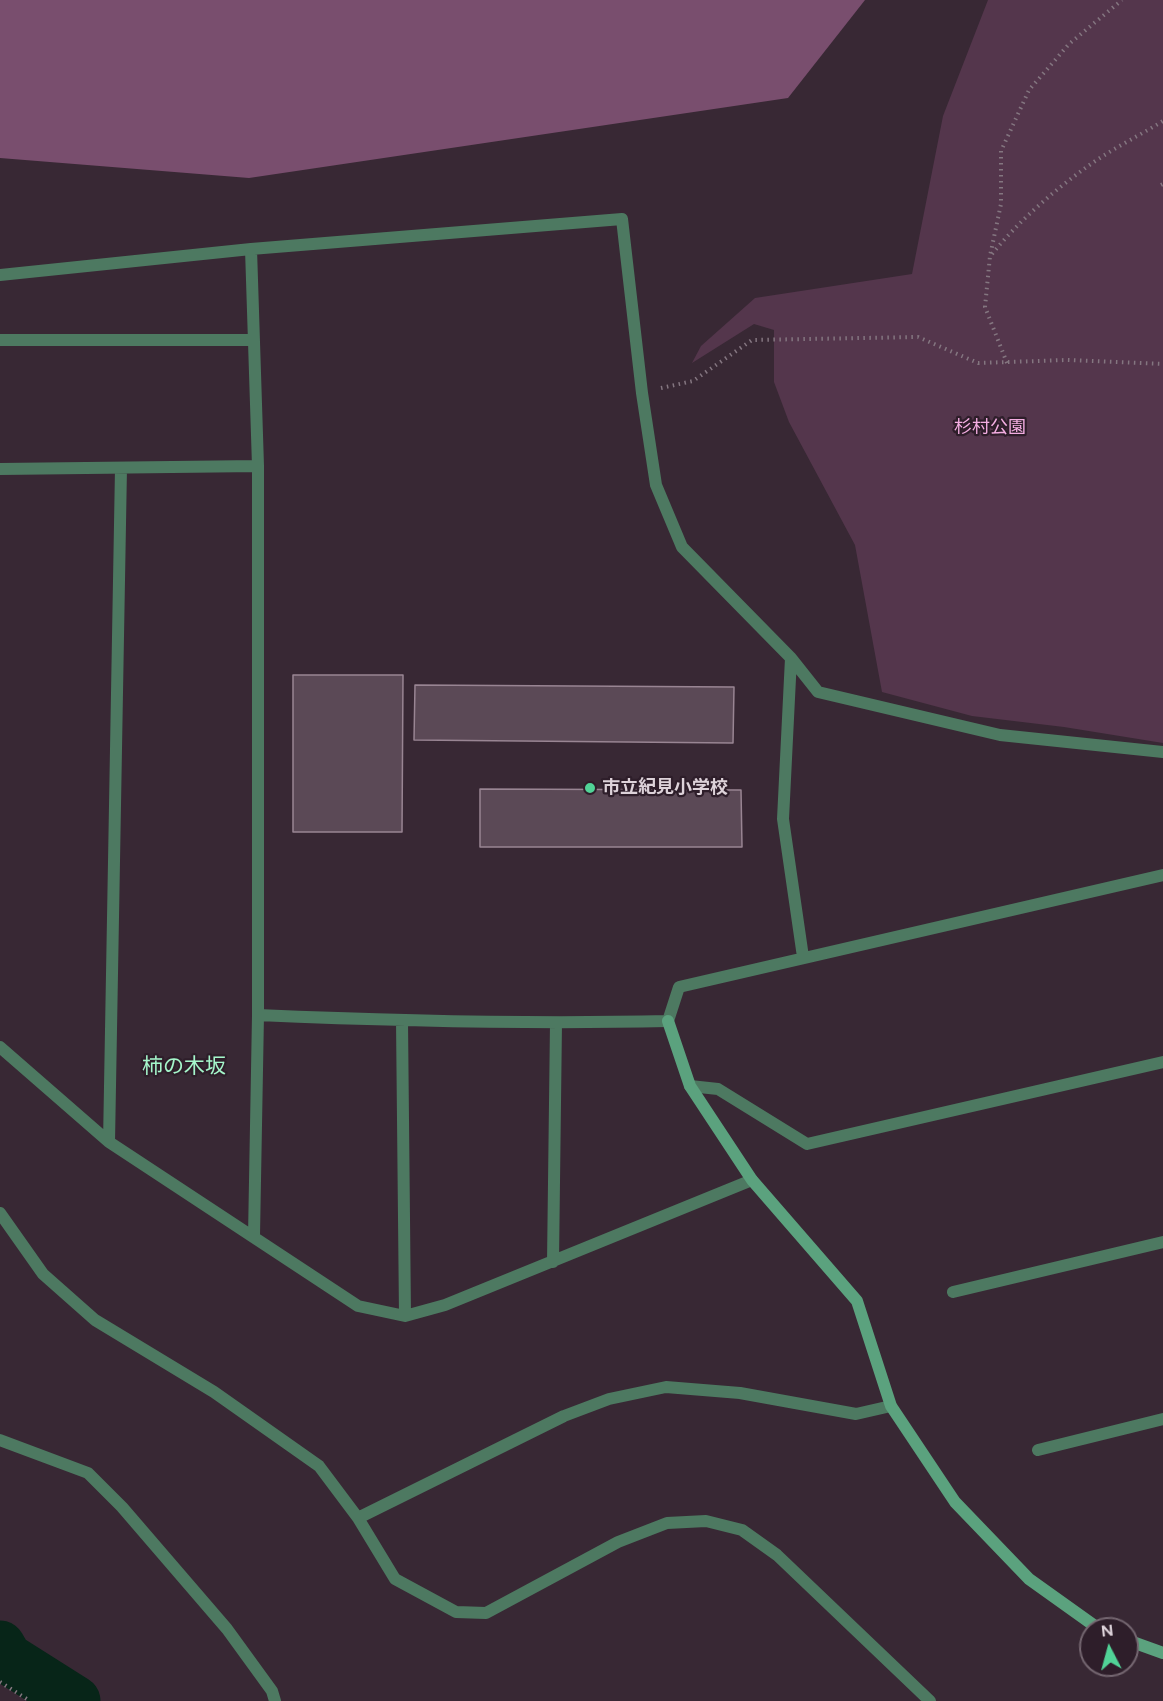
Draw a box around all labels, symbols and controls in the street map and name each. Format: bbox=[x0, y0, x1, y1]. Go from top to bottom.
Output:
park label: 杉村公園 bbox=[954, 417, 1026, 439]
place label: 市立紀見小学校 bbox=[602, 777, 728, 799]
marker: 市立紀見小学校 bbox=[583, 781, 597, 795]
district label: 柿の木坂 bbox=[142, 1054, 226, 1080]
north arrow bbox=[1079, 1617, 1139, 1677]
text: N bbox=[1100, 1620, 1114, 1641]

